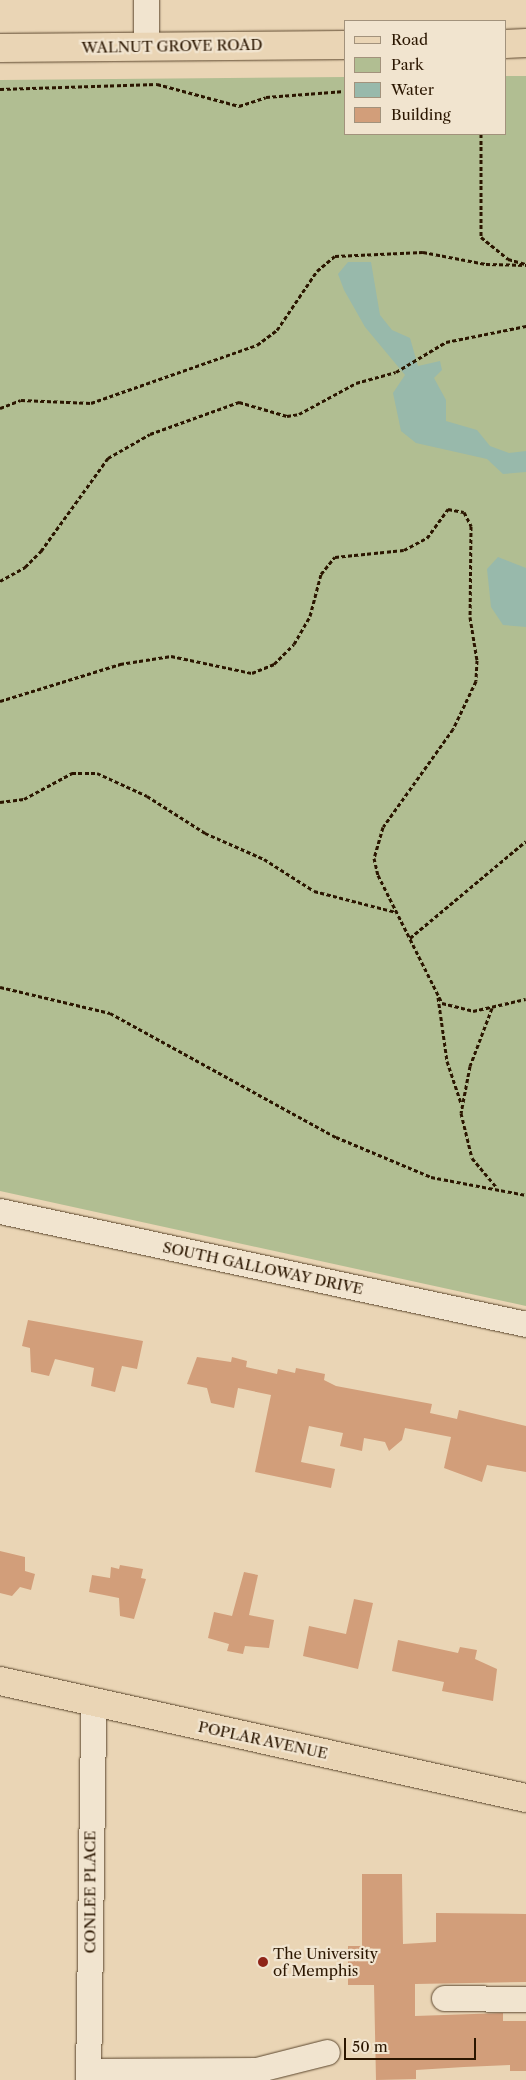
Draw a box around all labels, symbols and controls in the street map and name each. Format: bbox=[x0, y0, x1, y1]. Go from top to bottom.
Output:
legend bbox=[344, 20, 506, 135]
text: Road bbox=[391, 30, 428, 49]
street label: WALNUT GROVE ROAD bbox=[81, 35, 263, 57]
text: Park bbox=[391, 55, 424, 74]
text: Water bbox=[391, 80, 434, 99]
text: Building bbox=[391, 105, 451, 124]
street label: SOUTH GALLOWAY DRIVE bbox=[161, 1238, 365, 1298]
street label: POPLAR AVENUE bbox=[196, 1717, 330, 1763]
street label: CONLEE PLACE bbox=[81, 1831, 99, 1953]
place label: The University of Memphis bbox=[273, 1944, 378, 1979]
marker: The University of Memphis bbox=[257, 1956, 269, 1968]
scale bar bbox=[346, 2028, 478, 2060]
text: 50 m bbox=[352, 2037, 388, 2056]

